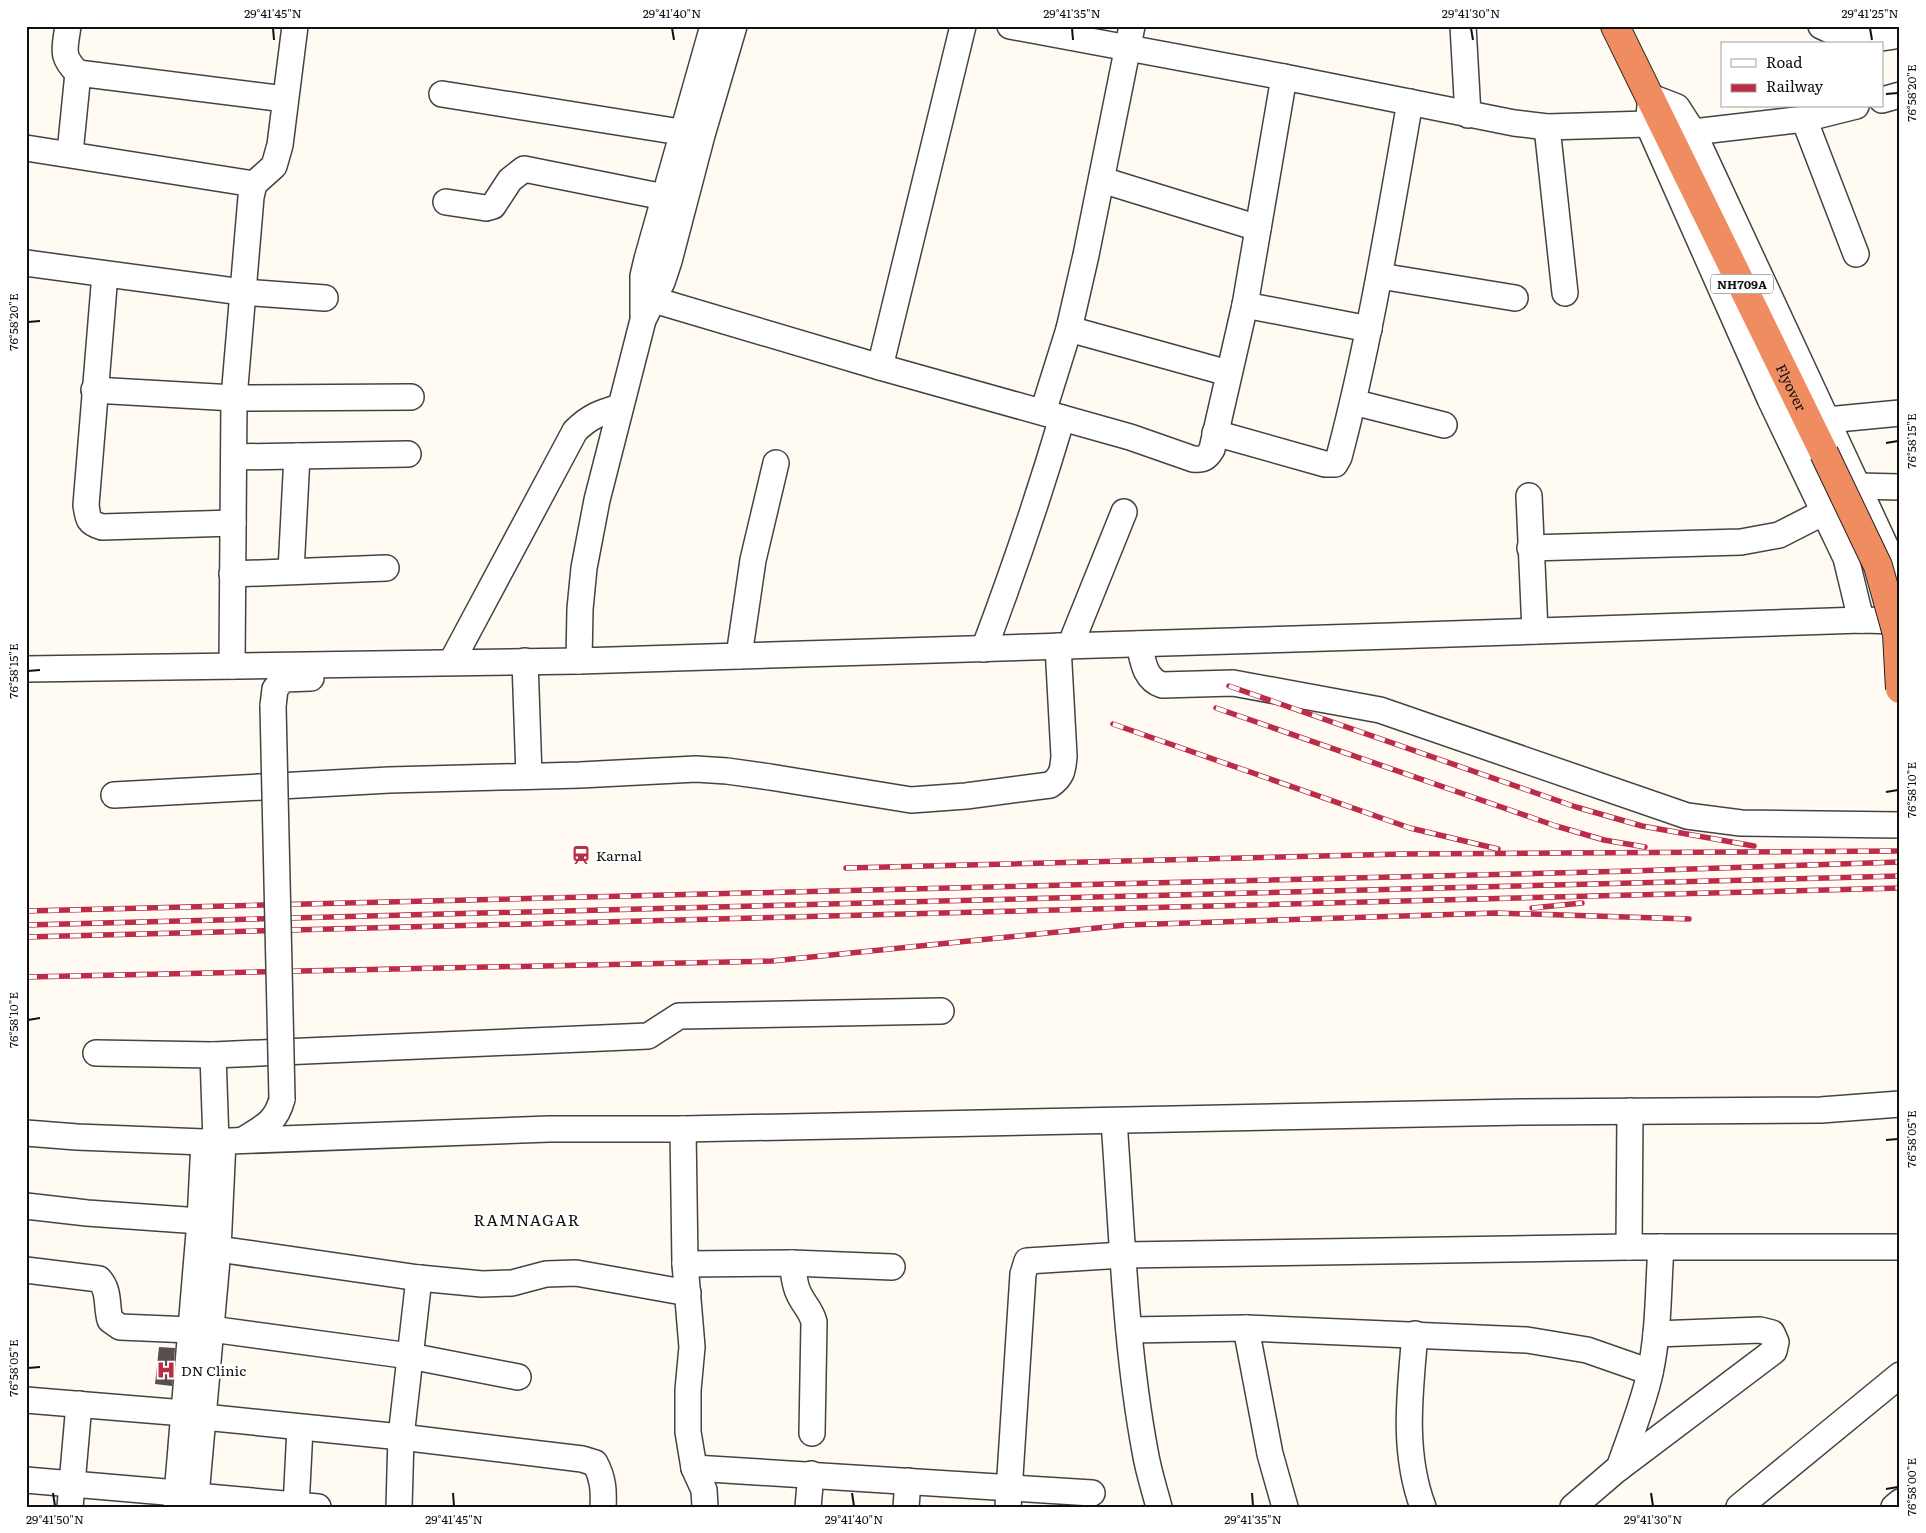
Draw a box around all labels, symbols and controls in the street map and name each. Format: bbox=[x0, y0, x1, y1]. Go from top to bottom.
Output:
text: 29°41'45"N bbox=[244, 4, 302, 22]
text: 29°41'40"N bbox=[643, 4, 701, 22]
text: 29°41'35"N bbox=[1043, 4, 1101, 22]
text: 29°41'30"N bbox=[1442, 4, 1500, 22]
text: 29°41'25"N bbox=[1841, 4, 1899, 22]
legend bbox=[1721, 42, 1884, 108]
text: Road bbox=[1766, 50, 1802, 73]
text: 76°58'20"E bbox=[1902, 64, 1920, 122]
text: Railway bbox=[1766, 74, 1824, 97]
road number: NH709A bbox=[1711, 274, 1773, 294]
text: 76°58'20"E bbox=[4, 293, 22, 351]
street label: Flyover bbox=[1772, 360, 1812, 414]
text: 76°58'15"E bbox=[1902, 413, 1920, 469]
text: 76°58'15"E bbox=[4, 643, 22, 699]
text: 76°58'10"E bbox=[1902, 762, 1920, 818]
station icon: Karnal bbox=[570, 844, 592, 866]
place label: Karnal bbox=[596, 845, 642, 865]
text: 76°58'10"E bbox=[4, 992, 22, 1048]
text: 76°58'05"E bbox=[1902, 1110, 1920, 1168]
district label: RAMNAGAR bbox=[474, 1207, 580, 1231]
text: 76°58'05"E bbox=[4, 1339, 22, 1397]
hospital icon: DN Clinic bbox=[155, 1359, 177, 1381]
place label: DN Clinic bbox=[181, 1360, 246, 1380]
text: 76°58'00"E bbox=[1902, 1458, 1920, 1516]
text: 29°41'50"N bbox=[26, 1510, 84, 1528]
text: 29°41'45"N bbox=[425, 1510, 483, 1528]
text: 29°41'40"N bbox=[825, 1510, 883, 1528]
text: 29°41'35"N bbox=[1224, 1510, 1282, 1528]
text: 29°41'30"N bbox=[1624, 1510, 1682, 1528]

